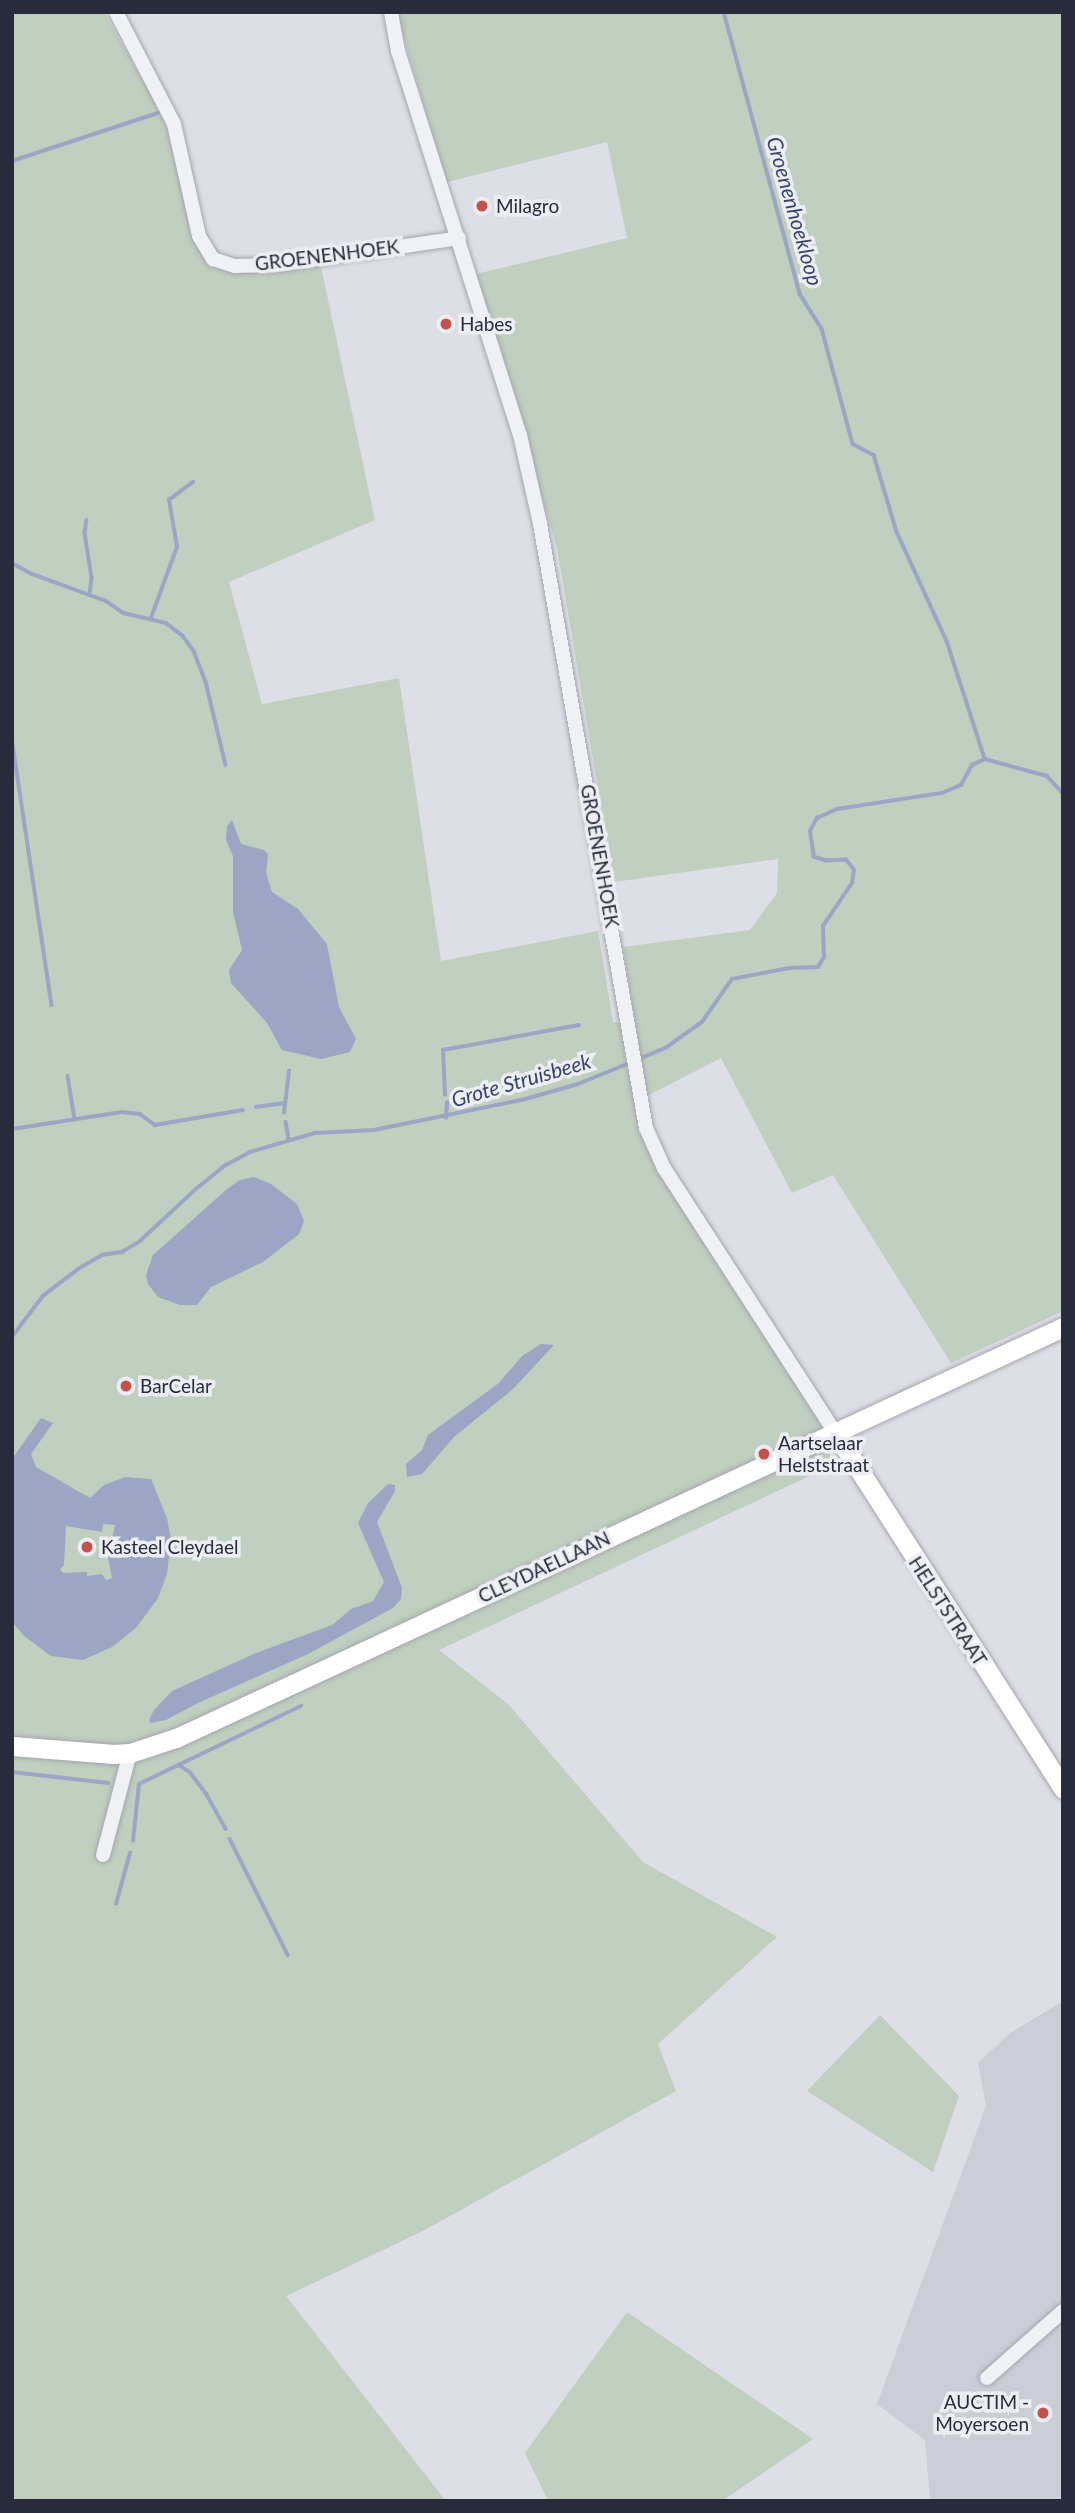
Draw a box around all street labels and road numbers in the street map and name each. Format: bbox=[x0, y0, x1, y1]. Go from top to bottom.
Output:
street label: GROENENHOEK bbox=[254, 235, 400, 275]
street label: GROENENHOEK bbox=[576, 783, 624, 929]
street label: CLEYDAELLAAN bbox=[474, 1526, 614, 1608]
street label: HELSTSTRAAT bbox=[904, 1552, 992, 1670]

